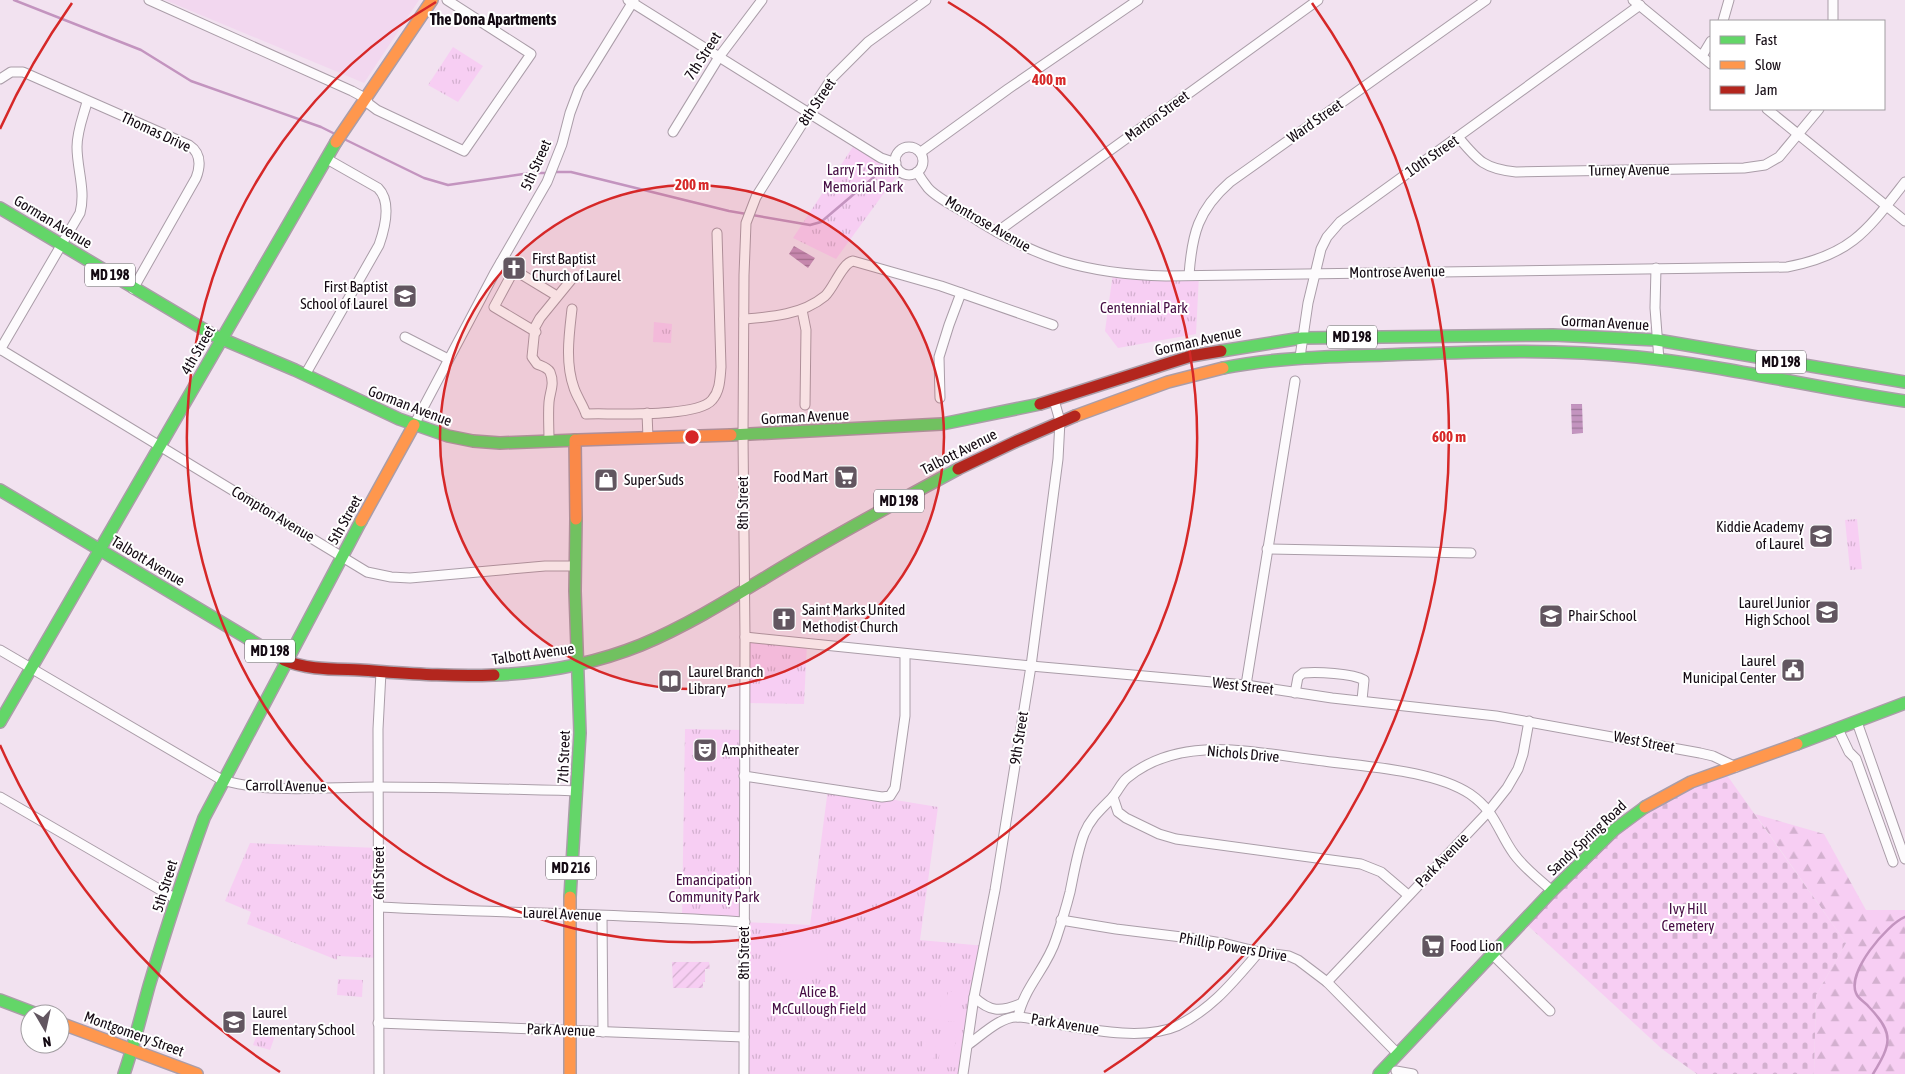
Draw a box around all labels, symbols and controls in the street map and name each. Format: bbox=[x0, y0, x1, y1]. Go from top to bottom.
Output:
district label: The Dona Apartments bbox=[430, 10, 557, 28]
legend bbox=[1710, 20, 1885, 110]
street label: 7th Street bbox=[681, 29, 724, 83]
text: Fast bbox=[1755, 31, 1777, 48]
text: Slow bbox=[1755, 56, 1781, 73]
text: 400 m bbox=[1031, 71, 1066, 88]
street label: 8th Street bbox=[795, 75, 839, 129]
text: Jam bbox=[1755, 81, 1778, 98]
street label: Marton Street bbox=[1121, 87, 1192, 144]
street label: Ward Street bbox=[1284, 95, 1346, 146]
street label: Thomas Drive bbox=[119, 108, 194, 155]
street label: 10th Street bbox=[1402, 131, 1461, 180]
street label: 5th Street bbox=[517, 137, 554, 193]
street label: Turney Avenue bbox=[1588, 160, 1670, 179]
park label: Larry T. Smith Memorial Park bbox=[823, 161, 904, 195]
text: 200 m bbox=[675, 176, 709, 193]
street label: Gorman Avenue bbox=[11, 192, 96, 252]
street label: Montrose Avenue bbox=[942, 192, 1034, 255]
place label: First Baptist Church of Laurel bbox=[532, 250, 621, 284]
church icon: First Baptist Church of Laurel bbox=[501, 255, 527, 281]
street label: Montrose Avenue bbox=[1349, 262, 1445, 281]
road number: MD 198 bbox=[85, 264, 135, 286]
place label: First Baptist School of Laurel bbox=[300, 278, 388, 312]
school or university icon: First Baptist School of Laurel bbox=[392, 283, 418, 309]
park label: Centennial Park bbox=[1100, 299, 1188, 316]
street label: Gorman Avenue bbox=[1561, 312, 1650, 333]
street label: 4th Street bbox=[177, 322, 218, 377]
street label: Gorman Avenue bbox=[1153, 322, 1243, 359]
road number: MD 198 bbox=[1327, 326, 1377, 348]
road number: MD 198 bbox=[1756, 351, 1806, 374]
street label: Gorman Avenue bbox=[366, 382, 454, 429]
street label: Gorman Avenue bbox=[761, 406, 850, 427]
street label: Talbott Avenue bbox=[918, 425, 1000, 478]
centre of rings bbox=[683, 428, 701, 446]
text: 600 m bbox=[1432, 428, 1466, 445]
supermarket icon: Food Mart bbox=[833, 464, 859, 490]
shop icon: Super Suds bbox=[593, 467, 619, 493]
place label: Food Mart bbox=[773, 468, 828, 485]
place label: Super Suds bbox=[624, 471, 684, 488]
street label: 8th Street bbox=[734, 476, 751, 530]
street label: Compton Avenue bbox=[229, 482, 318, 545]
road number: MD 198 bbox=[874, 490, 924, 512]
street label: 5th Street bbox=[324, 492, 365, 547]
place label: Kiddie Academy of Laurel bbox=[1716, 518, 1804, 552]
school or university icon: Kiddie Academy of Laurel bbox=[1808, 523, 1834, 549]
street label: Talbott Avenue bbox=[108, 532, 188, 589]
place label: Laurel Junior High School bbox=[1738, 594, 1811, 628]
school or university icon: Laurel Junior High School bbox=[1814, 599, 1840, 625]
place label: Saint Marks United Methodist Church bbox=[802, 601, 905, 635]
school or university icon: Phair School bbox=[1538, 603, 1564, 629]
church icon: Saint Marks United Methodist Church bbox=[771, 606, 797, 632]
place label: Phair School bbox=[1568, 607, 1637, 624]
street label: Talbott Avenue bbox=[491, 639, 575, 668]
road number: MD 198 bbox=[245, 640, 295, 662]
place label: Laurel Municipal Center bbox=[1683, 652, 1777, 686]
public building icon: Laurel Municipal Center bbox=[1780, 657, 1806, 683]
place label: Laurel Branch Library bbox=[688, 663, 764, 697]
library icon: Laurel Branch Library bbox=[657, 668, 683, 694]
street label: West Street bbox=[1211, 673, 1275, 698]
street label: 9th Street bbox=[1006, 710, 1031, 766]
street label: West Street bbox=[1612, 727, 1676, 756]
street label: 7th Street bbox=[554, 730, 573, 784]
theatre icon: Amphitheater bbox=[692, 737, 718, 763]
place label: Amphitheater bbox=[722, 741, 799, 758]
street label: Nichols Drive bbox=[1206, 742, 1280, 765]
street label: Carroll Avenue bbox=[245, 776, 327, 795]
street label: Sandy Spring Road bbox=[1544, 797, 1630, 878]
street label: Park Avenue bbox=[1412, 829, 1472, 890]
street label: 6th Street bbox=[370, 846, 387, 900]
road number: MD 216 bbox=[546, 856, 596, 880]
street label: 5th Street bbox=[149, 858, 180, 914]
park label: Emancipation Community Park bbox=[669, 871, 760, 905]
park label: Ivy Hill Cemetery bbox=[1662, 900, 1714, 934]
street label: Laurel Avenue bbox=[522, 904, 602, 923]
street label: 8th Street bbox=[735, 926, 752, 980]
street label: Phillip Powers Drive bbox=[1178, 929, 1289, 964]
supermarket icon: Food Lion bbox=[1420, 933, 1446, 959]
place label: Food Lion bbox=[1450, 937, 1503, 954]
park label: Alice B. McCullough Field bbox=[772, 983, 866, 1017]
north arrow bbox=[20, 1004, 70, 1054]
place label: Laurel Elementary School bbox=[252, 1004, 355, 1038]
street label: Montgomery Street bbox=[82, 1008, 186, 1059]
school or university icon: Laurel Elementary School bbox=[221, 1009, 247, 1035]
street label: Park Avenue bbox=[1030, 1010, 1100, 1037]
street label: Park Avenue bbox=[526, 1020, 596, 1039]
text: N bbox=[42, 1033, 52, 1050]

